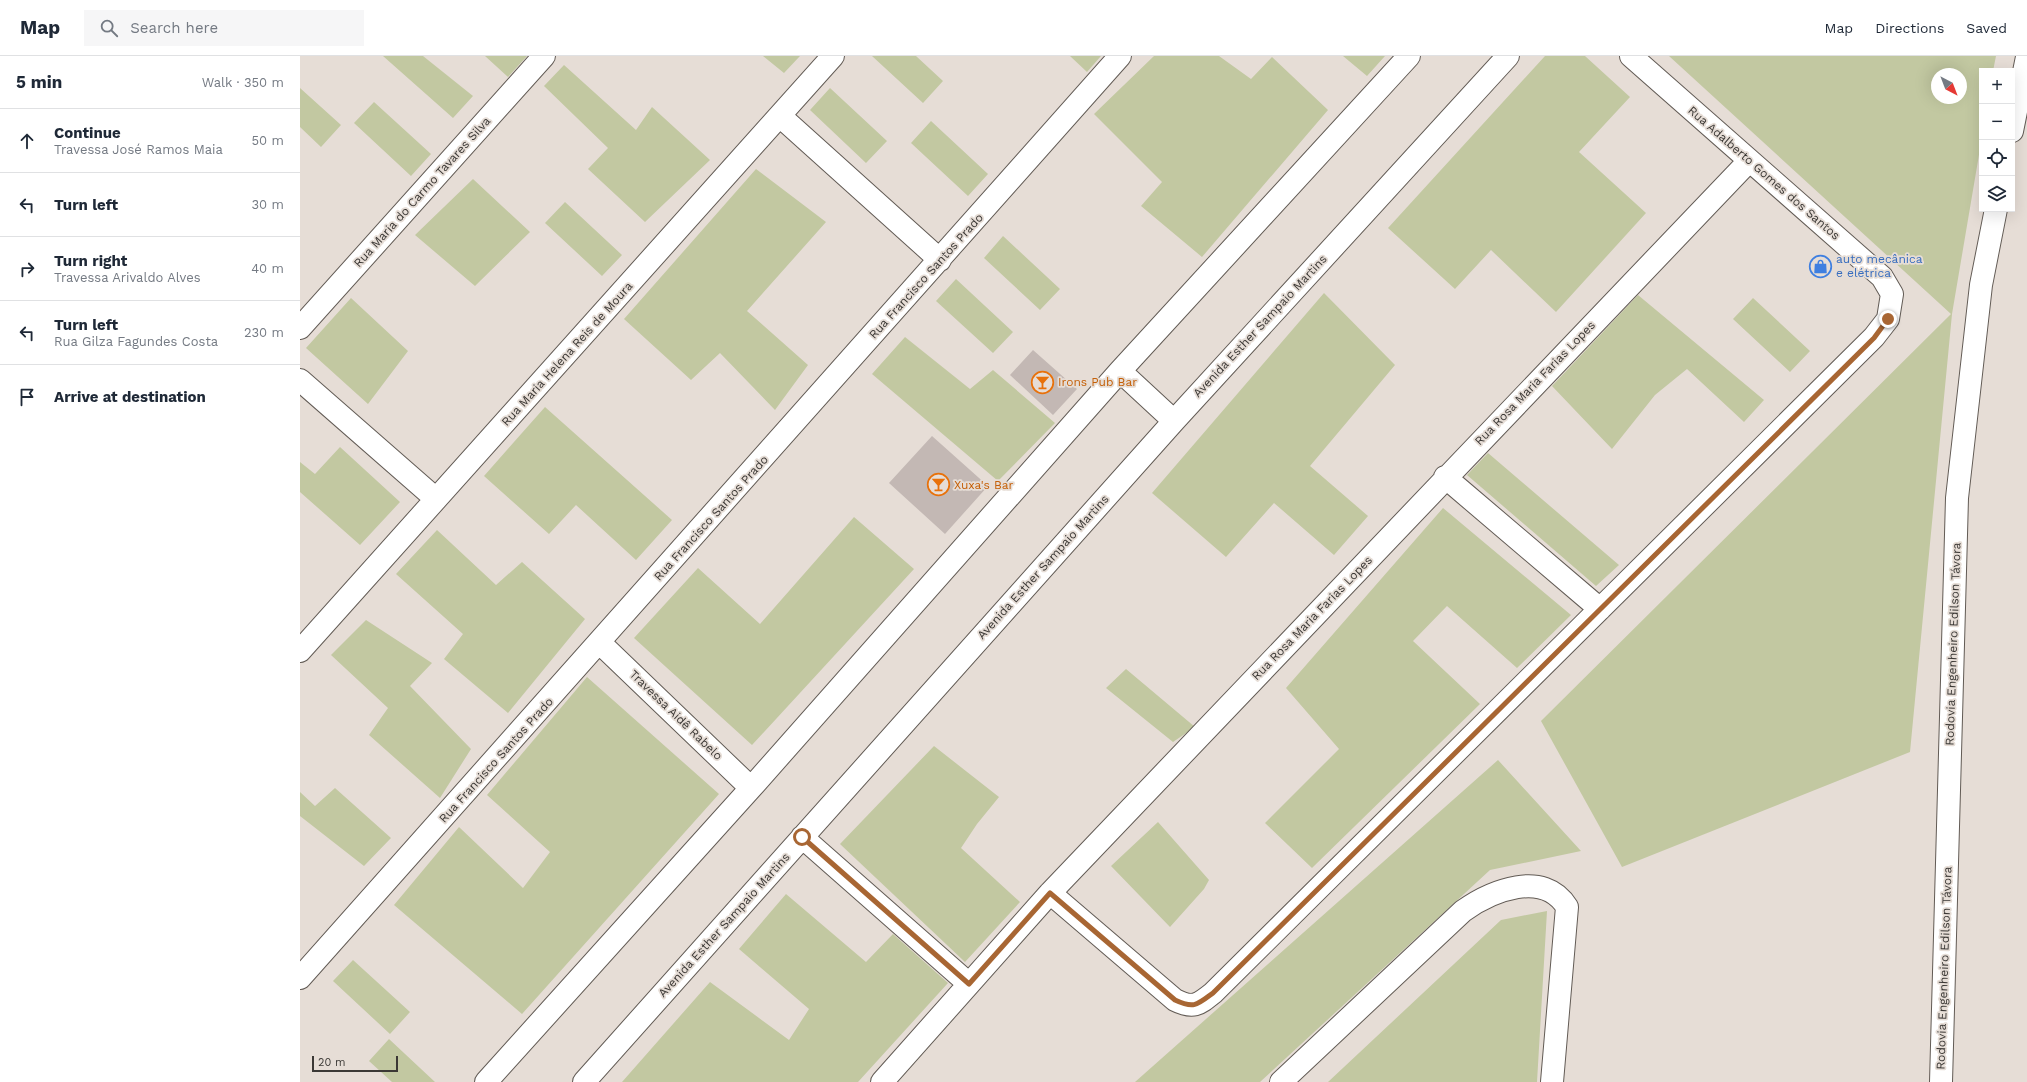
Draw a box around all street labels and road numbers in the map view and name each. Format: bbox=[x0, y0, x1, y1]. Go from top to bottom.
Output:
street label: Rua Adalberto Gomes dos Santos bbox=[1685, 103, 1843, 243]
street label: Rua Maria do Carmo Tavares Silva bbox=[351, 114, 493, 270]
street label: Rua Francisco Santos Prado bbox=[866, 210, 986, 342]
street label: Avenida Esther Sampaio Martins bbox=[1190, 252, 1330, 400]
street label: Rua Maria Helena Reis de Moura bbox=[499, 279, 636, 429]
street label: Rua Rosa Maria Farias Lopes bbox=[1472, 318, 1598, 448]
street label: Rua Francisco Santos Prado bbox=[651, 452, 771, 584]
street label: Avenida Esther Sampaio Martins bbox=[974, 492, 1112, 642]
street label: Rodovia Engenheiro Edilson Távora bbox=[1942, 542, 1964, 746]
street label: Rua Rosa Maria Farias Lopes bbox=[1249, 553, 1375, 683]
street label: Travessa Aidê Rabelo bbox=[627, 667, 725, 763]
street label: Rua Francisco Santos Prado bbox=[436, 694, 556, 826]
street label: Avenida Esther Sampaio Martins bbox=[655, 850, 793, 1000]
street label: Rodovia Engenheiro Edilson Távora bbox=[1933, 866, 1955, 1070]

